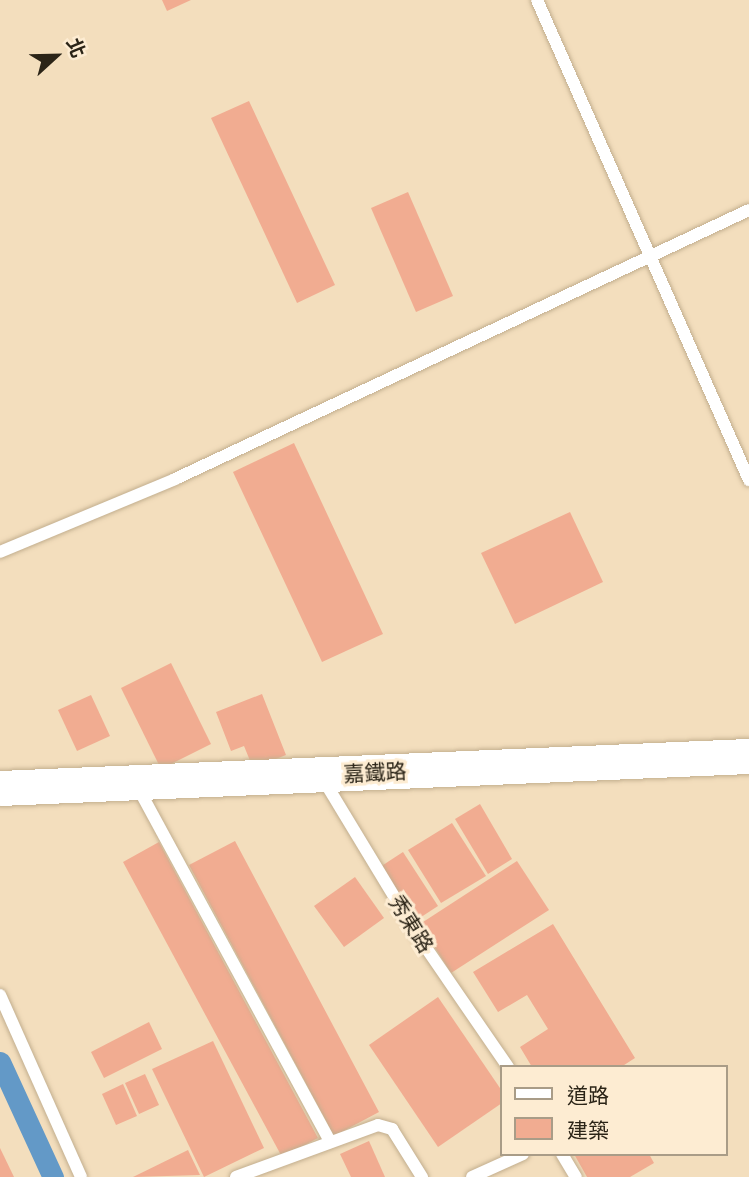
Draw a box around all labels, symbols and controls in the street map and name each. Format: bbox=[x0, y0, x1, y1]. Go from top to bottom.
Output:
north arrow bbox=[21, 21, 91, 91]
text: 北 bbox=[62, 35, 90, 61]
street label: 嘉鐵路 bbox=[343, 759, 407, 787]
street label: 秀東路 bbox=[384, 891, 438, 957]
legend bbox=[500, 1065, 728, 1156]
text: 道路 bbox=[567, 1083, 609, 1108]
text: 建築 bbox=[567, 1118, 609, 1143]

